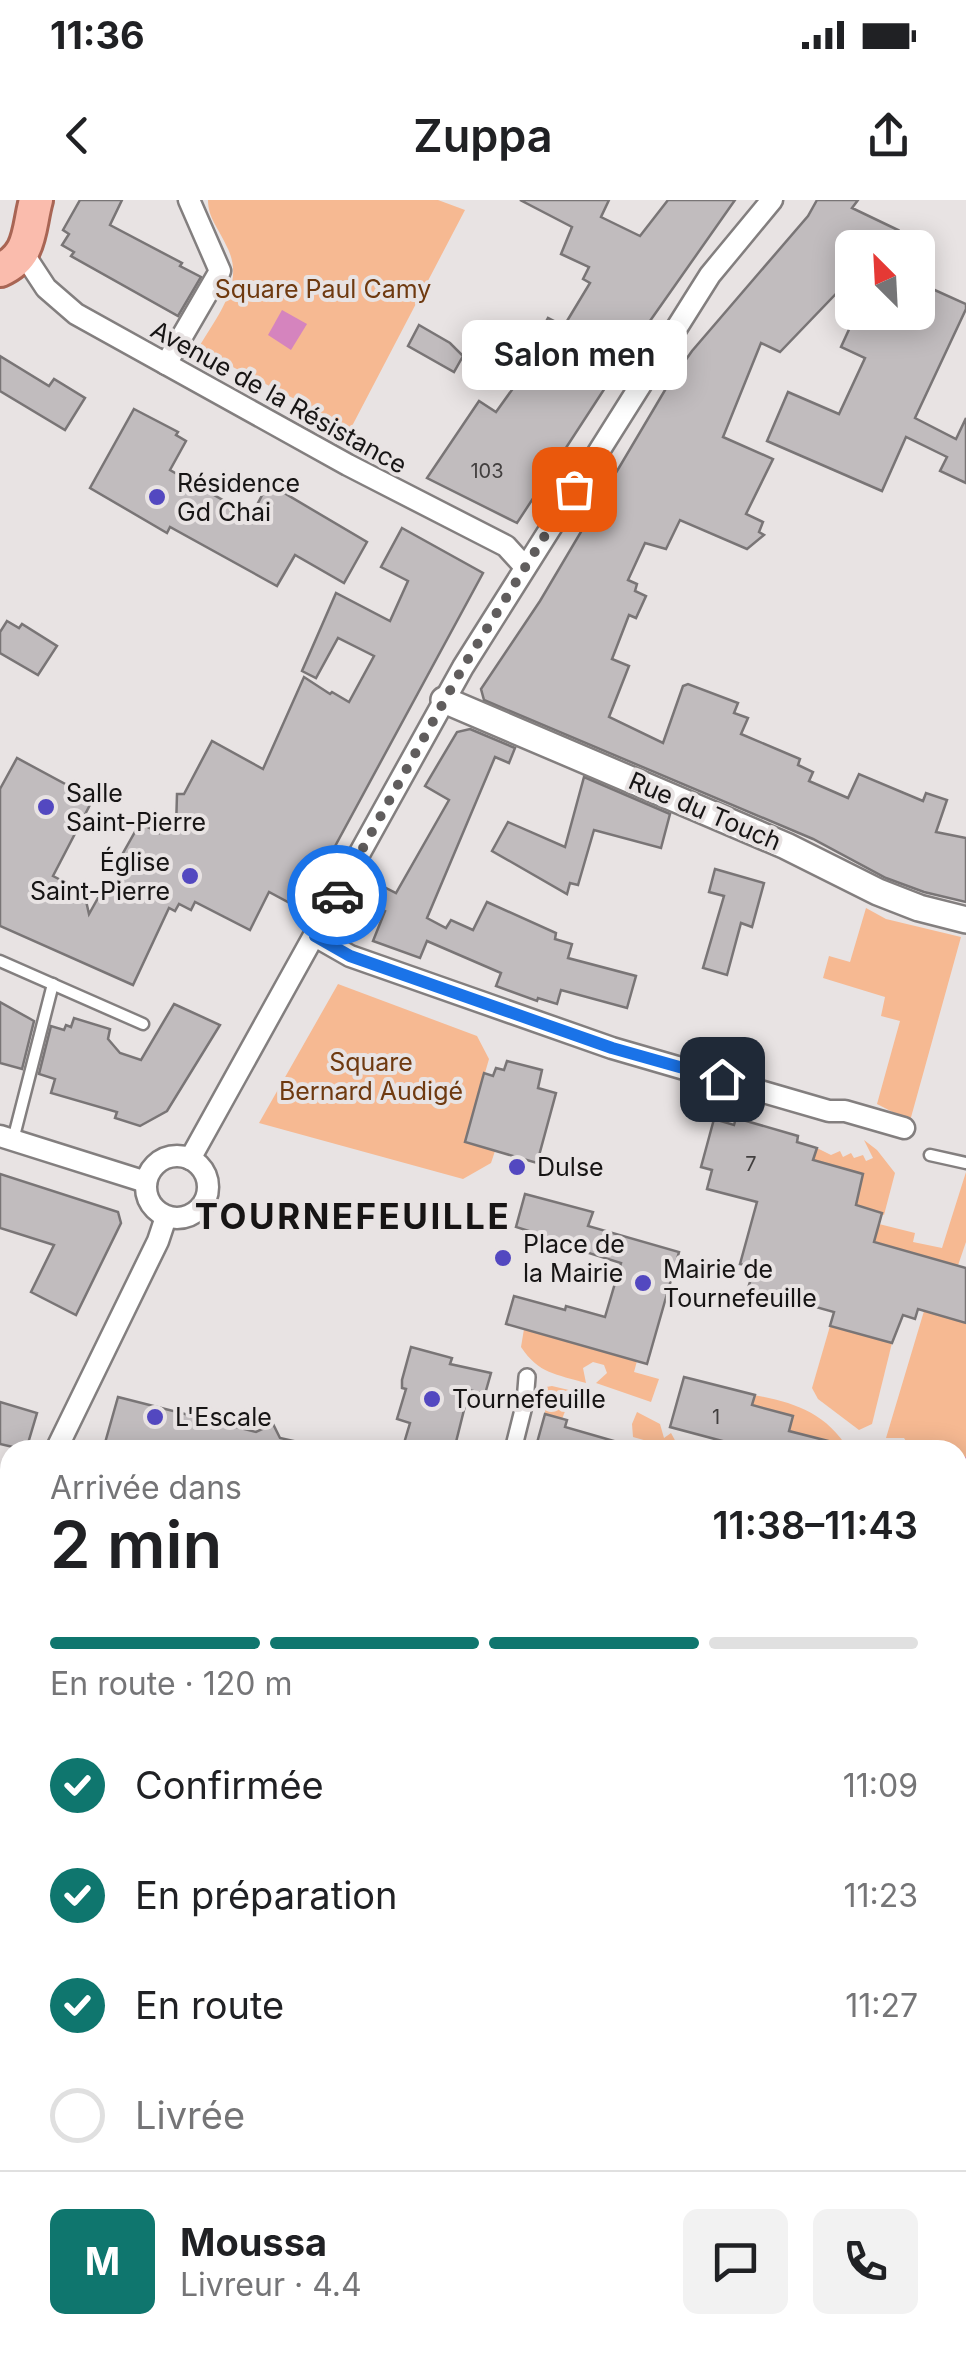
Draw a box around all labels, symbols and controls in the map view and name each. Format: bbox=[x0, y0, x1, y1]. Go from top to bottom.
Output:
text: 11:36 bbox=[50, 12, 145, 58]
icon: back bbox=[50, 108, 105, 163]
text: Zuppa bbox=[413, 108, 553, 163]
icon: share bbox=[861, 108, 916, 163]
north arrow bbox=[835, 230, 935, 330]
map controls bbox=[835, 230, 935, 330]
park label: Square Paul Camy bbox=[215, 274, 431, 304]
street label: Avenue de la Résistance bbox=[146, 314, 412, 480]
callout: Salon men bbox=[462, 319, 686, 389]
text: Salon men bbox=[494, 335, 656, 374]
pin bbox=[532, 447, 617, 532]
house number: 103 bbox=[470, 459, 504, 483]
icon: bag bbox=[547, 462, 602, 517]
place label: Résidence Gd Chai bbox=[177, 468, 300, 527]
marker: Résidence Gd Chai bbox=[146, 486, 168, 508]
street label: Rue du Touch bbox=[624, 765, 786, 857]
place label: Salle Saint-Pierre bbox=[66, 778, 206, 837]
marker: Salle Saint-Pierre bbox=[35, 796, 57, 818]
courier bbox=[287, 845, 387, 945]
place label: Église Saint-Pierre bbox=[30, 846, 170, 906]
marker: Église Saint-Pierre bbox=[179, 865, 201, 887]
icon: car bbox=[310, 868, 365, 923]
pin bbox=[680, 1037, 765, 1122]
park label: Square Bernard Audigé bbox=[279, 1047, 463, 1106]
icon: home bbox=[695, 1052, 750, 1107]
place label: Dulse bbox=[537, 1152, 604, 1182]
house number: 7 bbox=[745, 1152, 757, 1176]
marker: Dulse bbox=[506, 1156, 528, 1178]
district label: TOURNEFEUILLE bbox=[195, 1195, 511, 1237]
place label: Place de la Mairie bbox=[523, 1229, 625, 1288]
marker: Place de la Mairie bbox=[492, 1247, 514, 1269]
place label: Mairie de Tournefeuille bbox=[663, 1254, 817, 1313]
marker: Mairie de Tournefeuille bbox=[632, 1272, 654, 1294]
place label: Tournefeuille bbox=[452, 1384, 606, 1414]
marker: Tournefeuille bbox=[421, 1388, 443, 1410]
place label: L'Escale bbox=[175, 1402, 272, 1432]
house number: 1 bbox=[712, 1405, 720, 1429]
marker: L'Escale bbox=[144, 1406, 166, 1428]
text: Arrivée dans bbox=[50, 1468, 242, 1507]
text: 11:38–11:43 bbox=[713, 1502, 918, 1548]
text: 2 min bbox=[50, 1505, 222, 1584]
text: En route · 120 m bbox=[50, 1664, 293, 1703]
icon: check bbox=[50, 1758, 105, 1813]
text: Confirmée bbox=[135, 1762, 324, 1808]
text: 11:09 bbox=[843, 1766, 918, 1805]
icon: check bbox=[50, 1868, 105, 1923]
text: En préparation bbox=[135, 1872, 398, 1918]
text: 11:23 bbox=[843, 1876, 918, 1915]
icon: check bbox=[50, 1978, 105, 2033]
text: En route bbox=[135, 1982, 284, 2028]
text: 11:27 bbox=[845, 1986, 918, 2025]
text: Livrée bbox=[135, 2092, 245, 2138]
button: chat bbox=[683, 2209, 788, 2314]
button: phone bbox=[813, 2209, 918, 2314]
text: Moussa bbox=[180, 2219, 327, 2265]
text: M bbox=[85, 2238, 120, 2284]
text: Livreur · 4.4 bbox=[180, 2265, 362, 2304]

